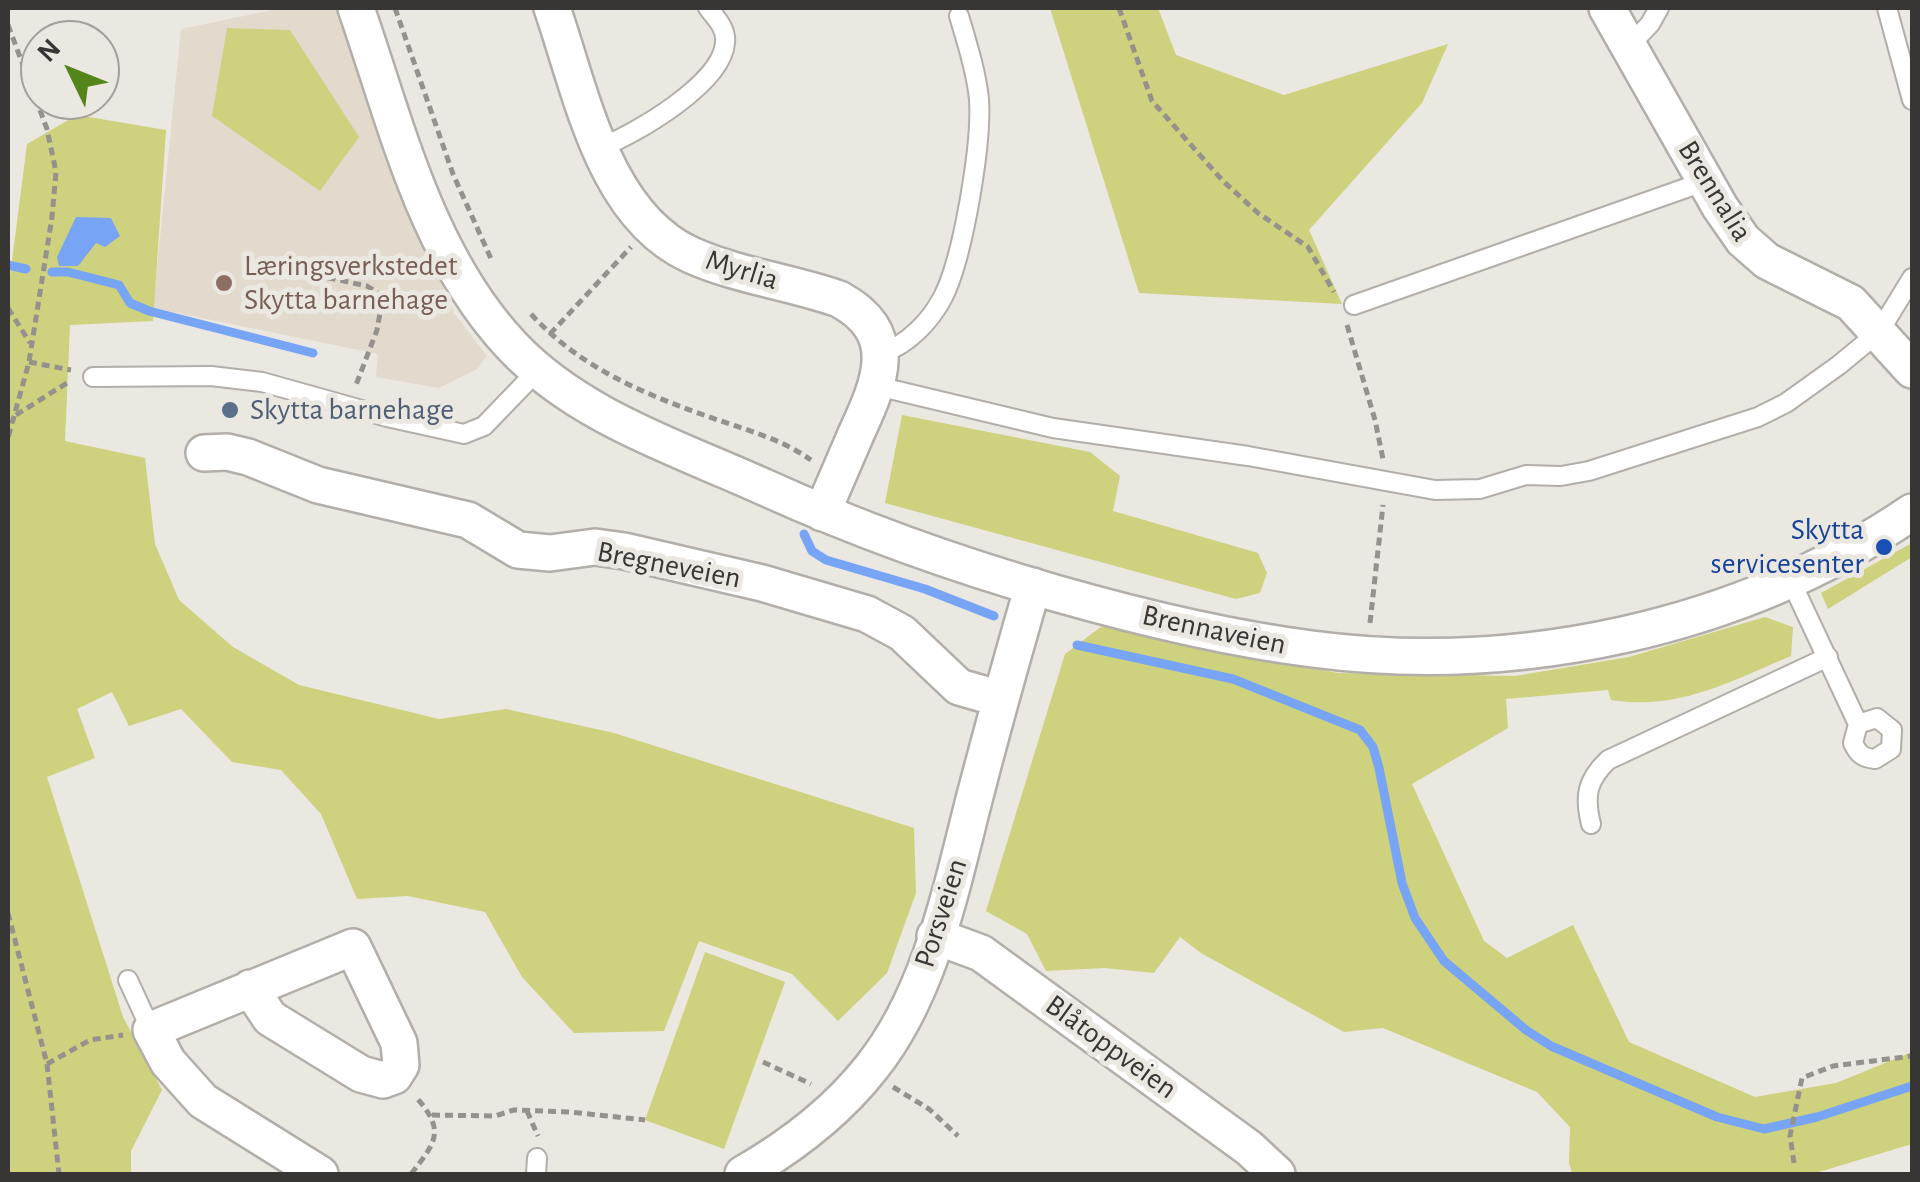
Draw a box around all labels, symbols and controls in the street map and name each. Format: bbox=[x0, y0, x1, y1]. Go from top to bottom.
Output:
north arrow bbox=[20, 20, 120, 120]
text: N bbox=[33, 34, 66, 68]
street label: Brennalia bbox=[1670, 134, 1760, 248]
street label: Myrlia bbox=[701, 242, 783, 298]
place label: Læringsverkstedet Skytta barnehage bbox=[244, 248, 457, 318]
marker: Læringsverkstedet Skytta barnehage bbox=[213, 272, 235, 294]
place label: Skytta barnehage bbox=[250, 392, 454, 428]
marker: Skytta barnehage bbox=[219, 399, 241, 421]
place label: Skytta servicesenter bbox=[1711, 512, 1864, 582]
street label: Bregneveien bbox=[594, 533, 744, 597]
marker: Skytta servicesenter bbox=[1873, 536, 1895, 558]
street label: Brennaveien bbox=[1139, 597, 1289, 663]
street label: Porsveien bbox=[907, 854, 975, 972]
street label: Blåtoppveien bbox=[1038, 987, 1184, 1107]

